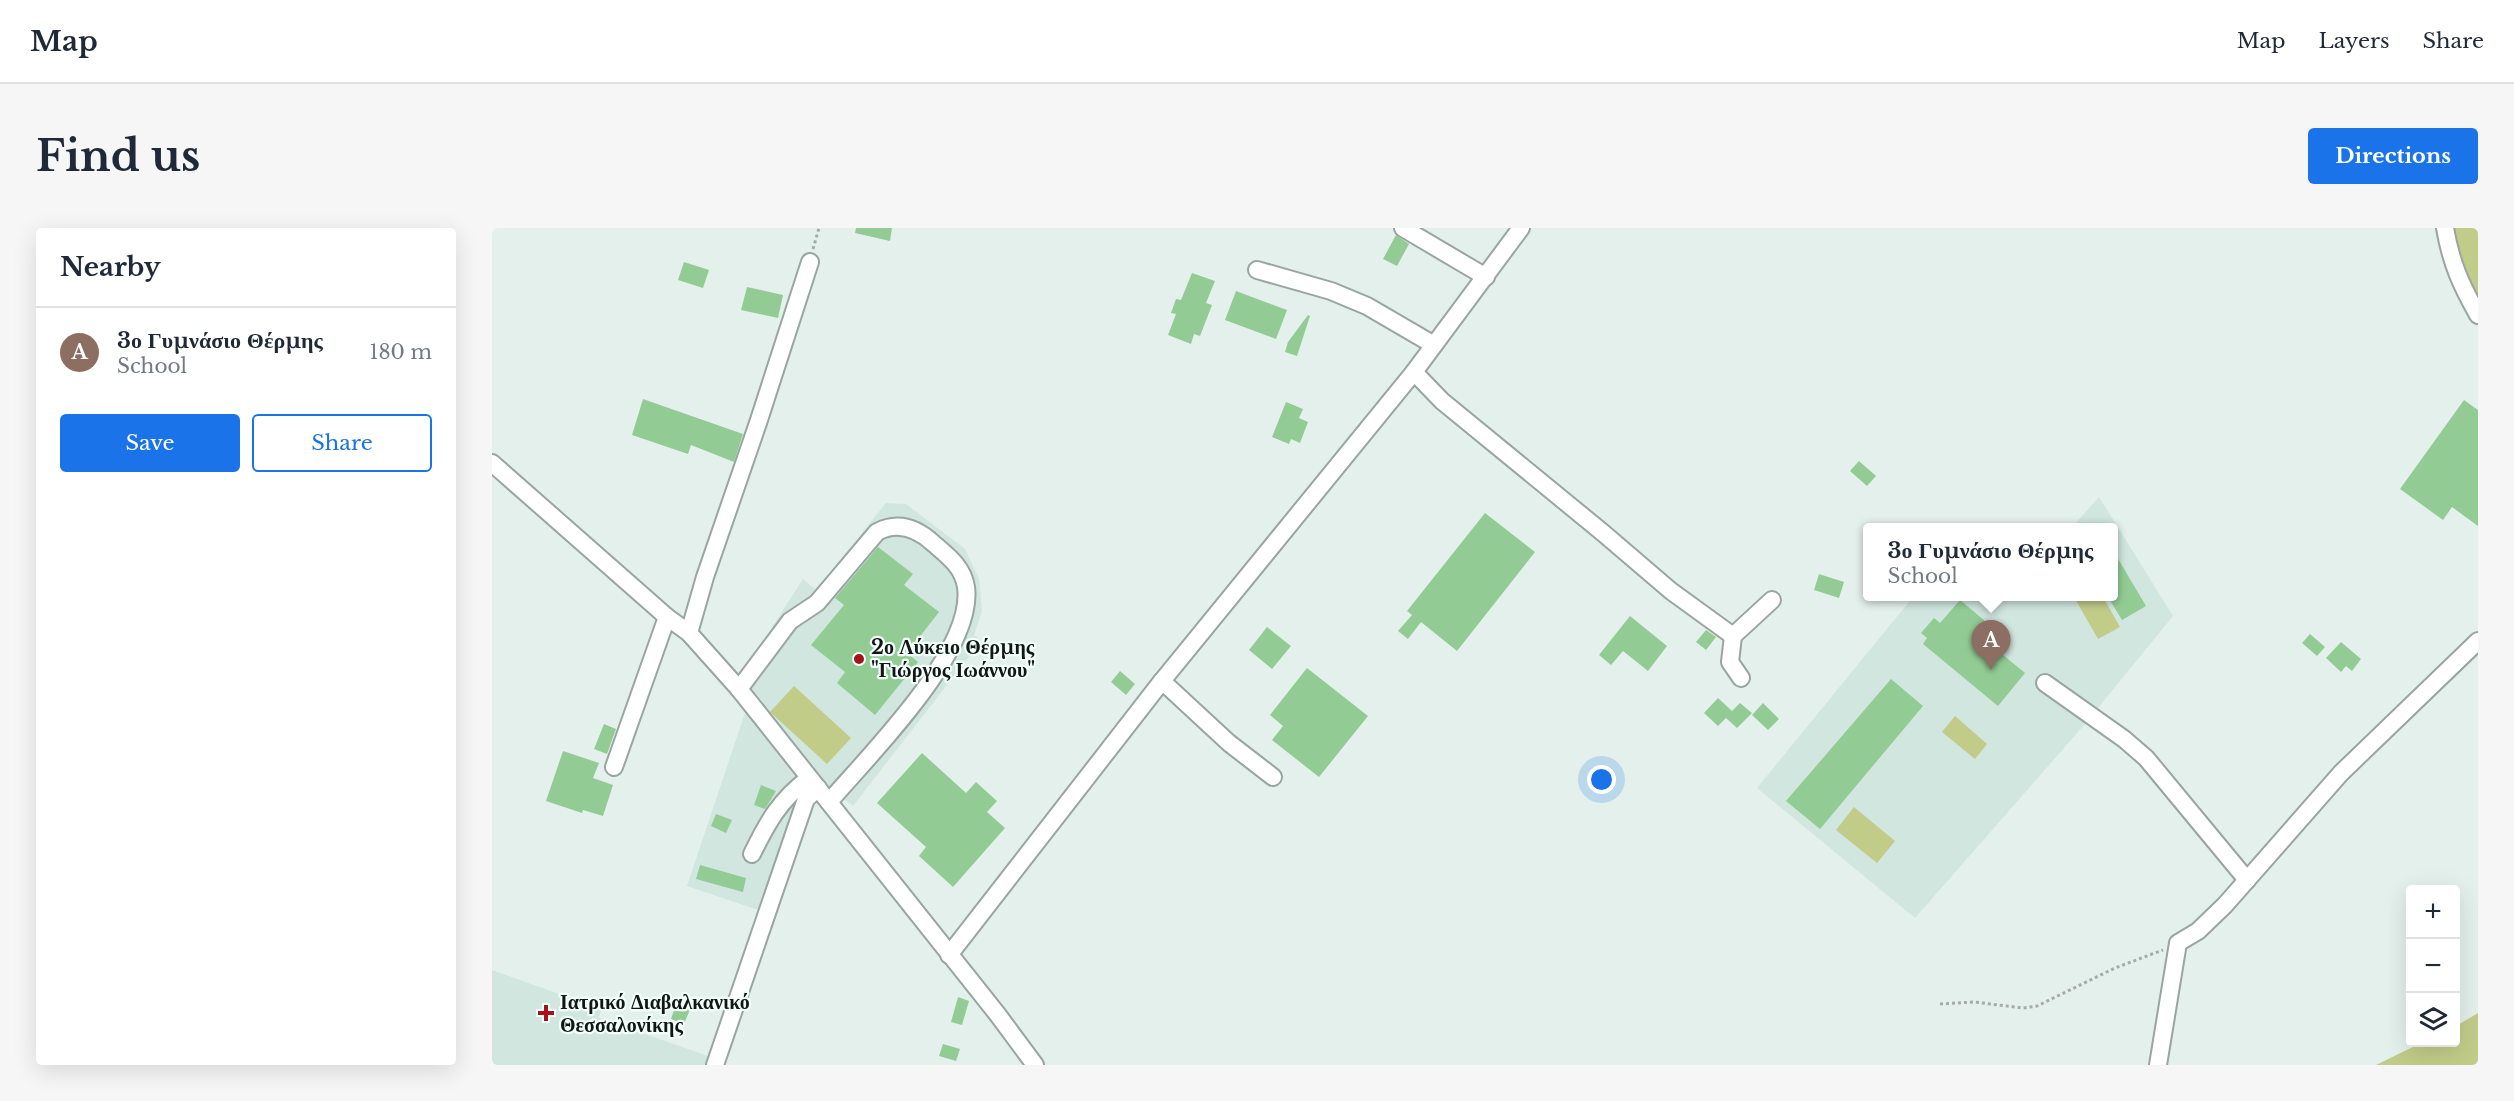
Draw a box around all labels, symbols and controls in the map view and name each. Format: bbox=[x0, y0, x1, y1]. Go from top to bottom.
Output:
text: Map bbox=[30, 24, 98, 59]
text: Map bbox=[2237, 28, 2286, 54]
text: Layers bbox=[2319, 28, 2390, 54]
text: Share bbox=[2423, 28, 2484, 54]
button: Directions bbox=[2308, 128, 2478, 184]
text: Find us bbox=[36, 130, 200, 182]
text: Nearby bbox=[60, 251, 161, 283]
text: 3ο Γυμνάσιο Θέρμης bbox=[117, 327, 323, 354]
text: A bbox=[71, 340, 88, 364]
text: 180 m bbox=[369, 340, 432, 364]
text: School bbox=[117, 354, 187, 378]
button: Save bbox=[60, 414, 240, 472]
button: Share bbox=[252, 414, 432, 472]
popup bbox=[1863, 523, 2118, 601]
text: 3ο Γυμνάσιο Θέρμης bbox=[1888, 537, 2093, 564]
text: School bbox=[1888, 564, 1958, 588]
pin: A bbox=[1972, 620, 2010, 670]
place label: 2ο Λύκειο Θέρμης "Γιώργος Ιωάννου" bbox=[871, 635, 1035, 682]
marker: 2ο Λύκειο Θέρμης "Γιώργος Ιωάννου" bbox=[852, 652, 866, 666]
your location bbox=[1587, 765, 1616, 794]
map controls bbox=[2406, 885, 2460, 1047]
button: + bbox=[2406, 885, 2460, 939]
button: − bbox=[2406, 939, 2460, 993]
place label: Ιατρικό Διαβαλκανικό Θεσσαλονίκης bbox=[560, 990, 750, 1037]
button: layers bbox=[2406, 993, 2460, 1047]
marker: Ιατρικό Διαβαλκανικό Θεσσαλονίκης bbox=[537, 1004, 555, 1022]

